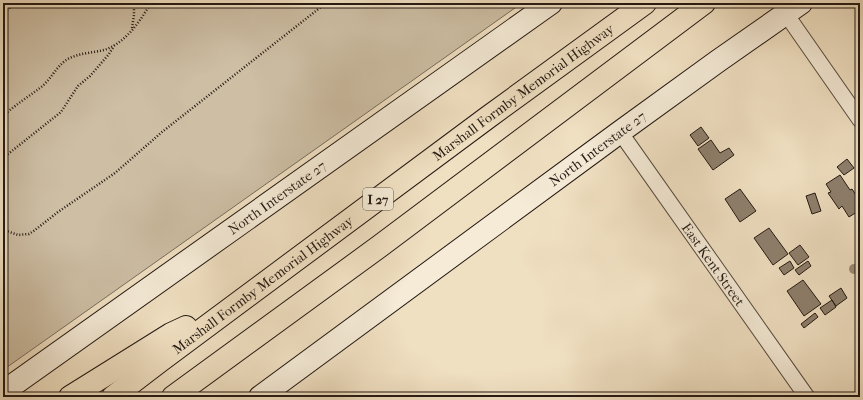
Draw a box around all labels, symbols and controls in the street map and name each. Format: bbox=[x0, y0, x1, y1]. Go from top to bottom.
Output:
street label: Marshall Formby Memorial Highway bbox=[429, 20, 618, 165]
street label: North Interstate 27 bbox=[546, 108, 650, 190]
street label: North Interstate 27 bbox=[225, 157, 330, 239]
road number: I 27 bbox=[363, 188, 393, 210]
street label: Marshall Formby Memorial Highway bbox=[169, 212, 357, 358]
street label: East Kent Street bbox=[678, 220, 748, 310]

